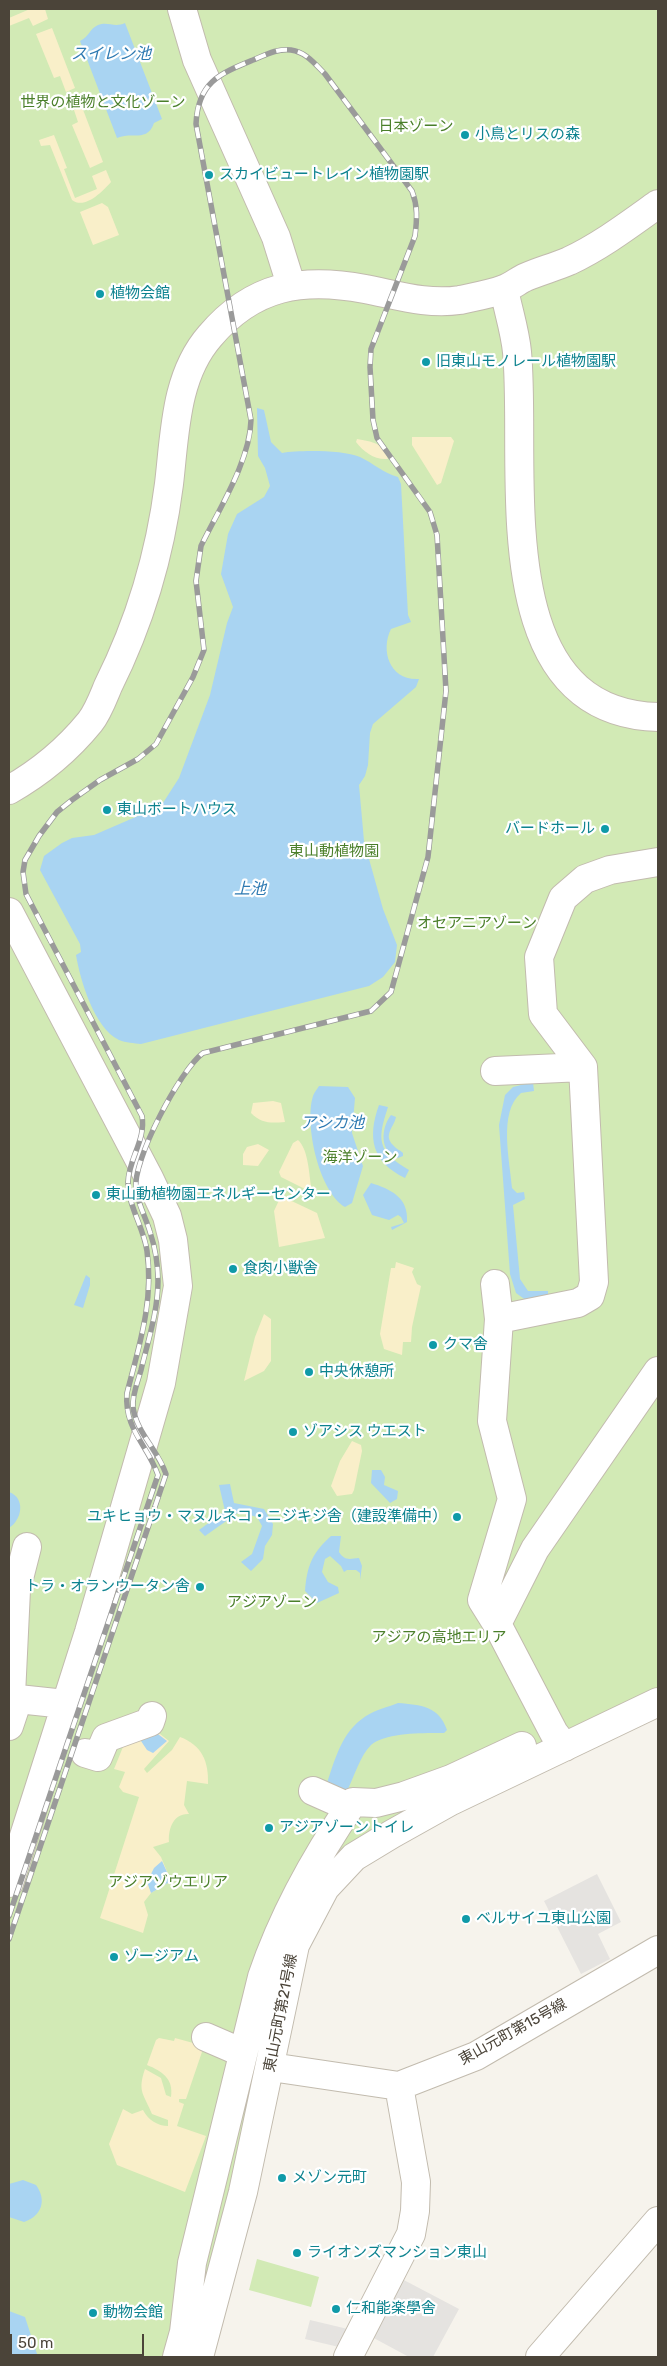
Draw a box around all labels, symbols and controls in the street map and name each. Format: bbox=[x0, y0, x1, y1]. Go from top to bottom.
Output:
water label: スイレン池 bbox=[71, 44, 151, 64]
park label: 世界の植物と文化ゾーン bbox=[21, 94, 185, 112]
park label: 日本ゾーン bbox=[379, 118, 453, 136]
place label: 小鳥とリスの森 bbox=[475, 126, 580, 144]
marker: 小鳥とリスの森 bbox=[459, 129, 471, 141]
place label: スカイビュートレイン植物園駅 bbox=[219, 166, 429, 184]
marker: スカイビュートレイン植物園駅 bbox=[203, 169, 215, 181]
place label: 植物会館 bbox=[110, 285, 170, 303]
marker: 植物会館 bbox=[94, 288, 106, 300]
place label: 旧東山モノレール植物園駅 bbox=[436, 353, 616, 371]
marker: 旧東山モノレール植物園駅 bbox=[420, 356, 432, 368]
place label: 東山ボートハウス bbox=[117, 801, 237, 819]
marker: 東山ボートハウス bbox=[101, 804, 113, 816]
place label: バードホール bbox=[505, 820, 595, 838]
marker: バードホール bbox=[599, 823, 611, 835]
park label: 東山動植物園 bbox=[289, 843, 379, 861]
water label: 上池 bbox=[234, 879, 266, 899]
park label: オセアニアゾーン bbox=[417, 915, 537, 933]
water label: アシカ池 bbox=[300, 1113, 364, 1133]
park label: 海洋ゾーン bbox=[323, 1149, 397, 1167]
place label: 東山動植物園エネルギーセンター bbox=[106, 1186, 331, 1204]
marker: 東山動植物園エネルギーセンター bbox=[90, 1189, 102, 1201]
place label: 食肉小獣舎 bbox=[243, 1260, 318, 1278]
marker: 食肉小獣舎 bbox=[227, 1263, 239, 1275]
place label: クマ舎 bbox=[443, 1336, 488, 1354]
marker: クマ舎 bbox=[427, 1339, 439, 1351]
place label: 中央休憩所 bbox=[319, 1363, 394, 1381]
marker: 中央休憩所 bbox=[303, 1366, 315, 1378]
place label: ゾアシス ウエスト bbox=[303, 1423, 427, 1441]
marker: ゾアシス ウエスト bbox=[287, 1426, 299, 1438]
place label: ユキヒョウ・マヌルネコ・ニジキジ舎（建設準備中） bbox=[87, 1508, 447, 1526]
marker: ユキヒョウ・マヌルネコ・ニジキジ舎（建設準備中） bbox=[451, 1511, 463, 1523]
place label: トラ・オランウータン舎 bbox=[25, 1578, 190, 1596]
marker: トラ・オランウータン舎 bbox=[194, 1581, 206, 1593]
park label: アジアゾーン bbox=[227, 1594, 317, 1612]
park label: アジアの高地エリア bbox=[372, 1629, 506, 1647]
place label: アジアゾーントイレ bbox=[279, 1819, 414, 1837]
marker: アジアゾーントイレ bbox=[263, 1822, 275, 1834]
park label: アジアゾウエリア bbox=[108, 1874, 228, 1892]
place label: ベルサイユ東山公園 bbox=[476, 1910, 611, 1928]
marker: ベルサイユ東山公園 bbox=[460, 1913, 472, 1925]
place label: ゾージアム bbox=[124, 1948, 199, 1966]
marker: ゾージアム bbox=[108, 1951, 120, 1963]
street label: 東山元町第21号線 bbox=[261, 1952, 301, 2074]
street label: 東山元町第15号線 bbox=[456, 1995, 570, 2069]
place label: メゾン元町 bbox=[292, 2169, 367, 2187]
marker: メゾン元町 bbox=[276, 2172, 288, 2184]
place label: ライオンズマンション東山 bbox=[307, 2244, 487, 2262]
marker: ライオンズマンション東山 bbox=[291, 2247, 303, 2259]
place label: 仁和能楽學舎 bbox=[346, 2300, 436, 2318]
marker: 仁和能楽學舎 bbox=[330, 2303, 342, 2315]
place label: 動物会館 bbox=[103, 2304, 163, 2322]
marker: 動物会館 bbox=[87, 2307, 99, 2319]
scale bar bbox=[12, 2324, 146, 2356]
text: 50 m bbox=[18, 2334, 53, 2352]

